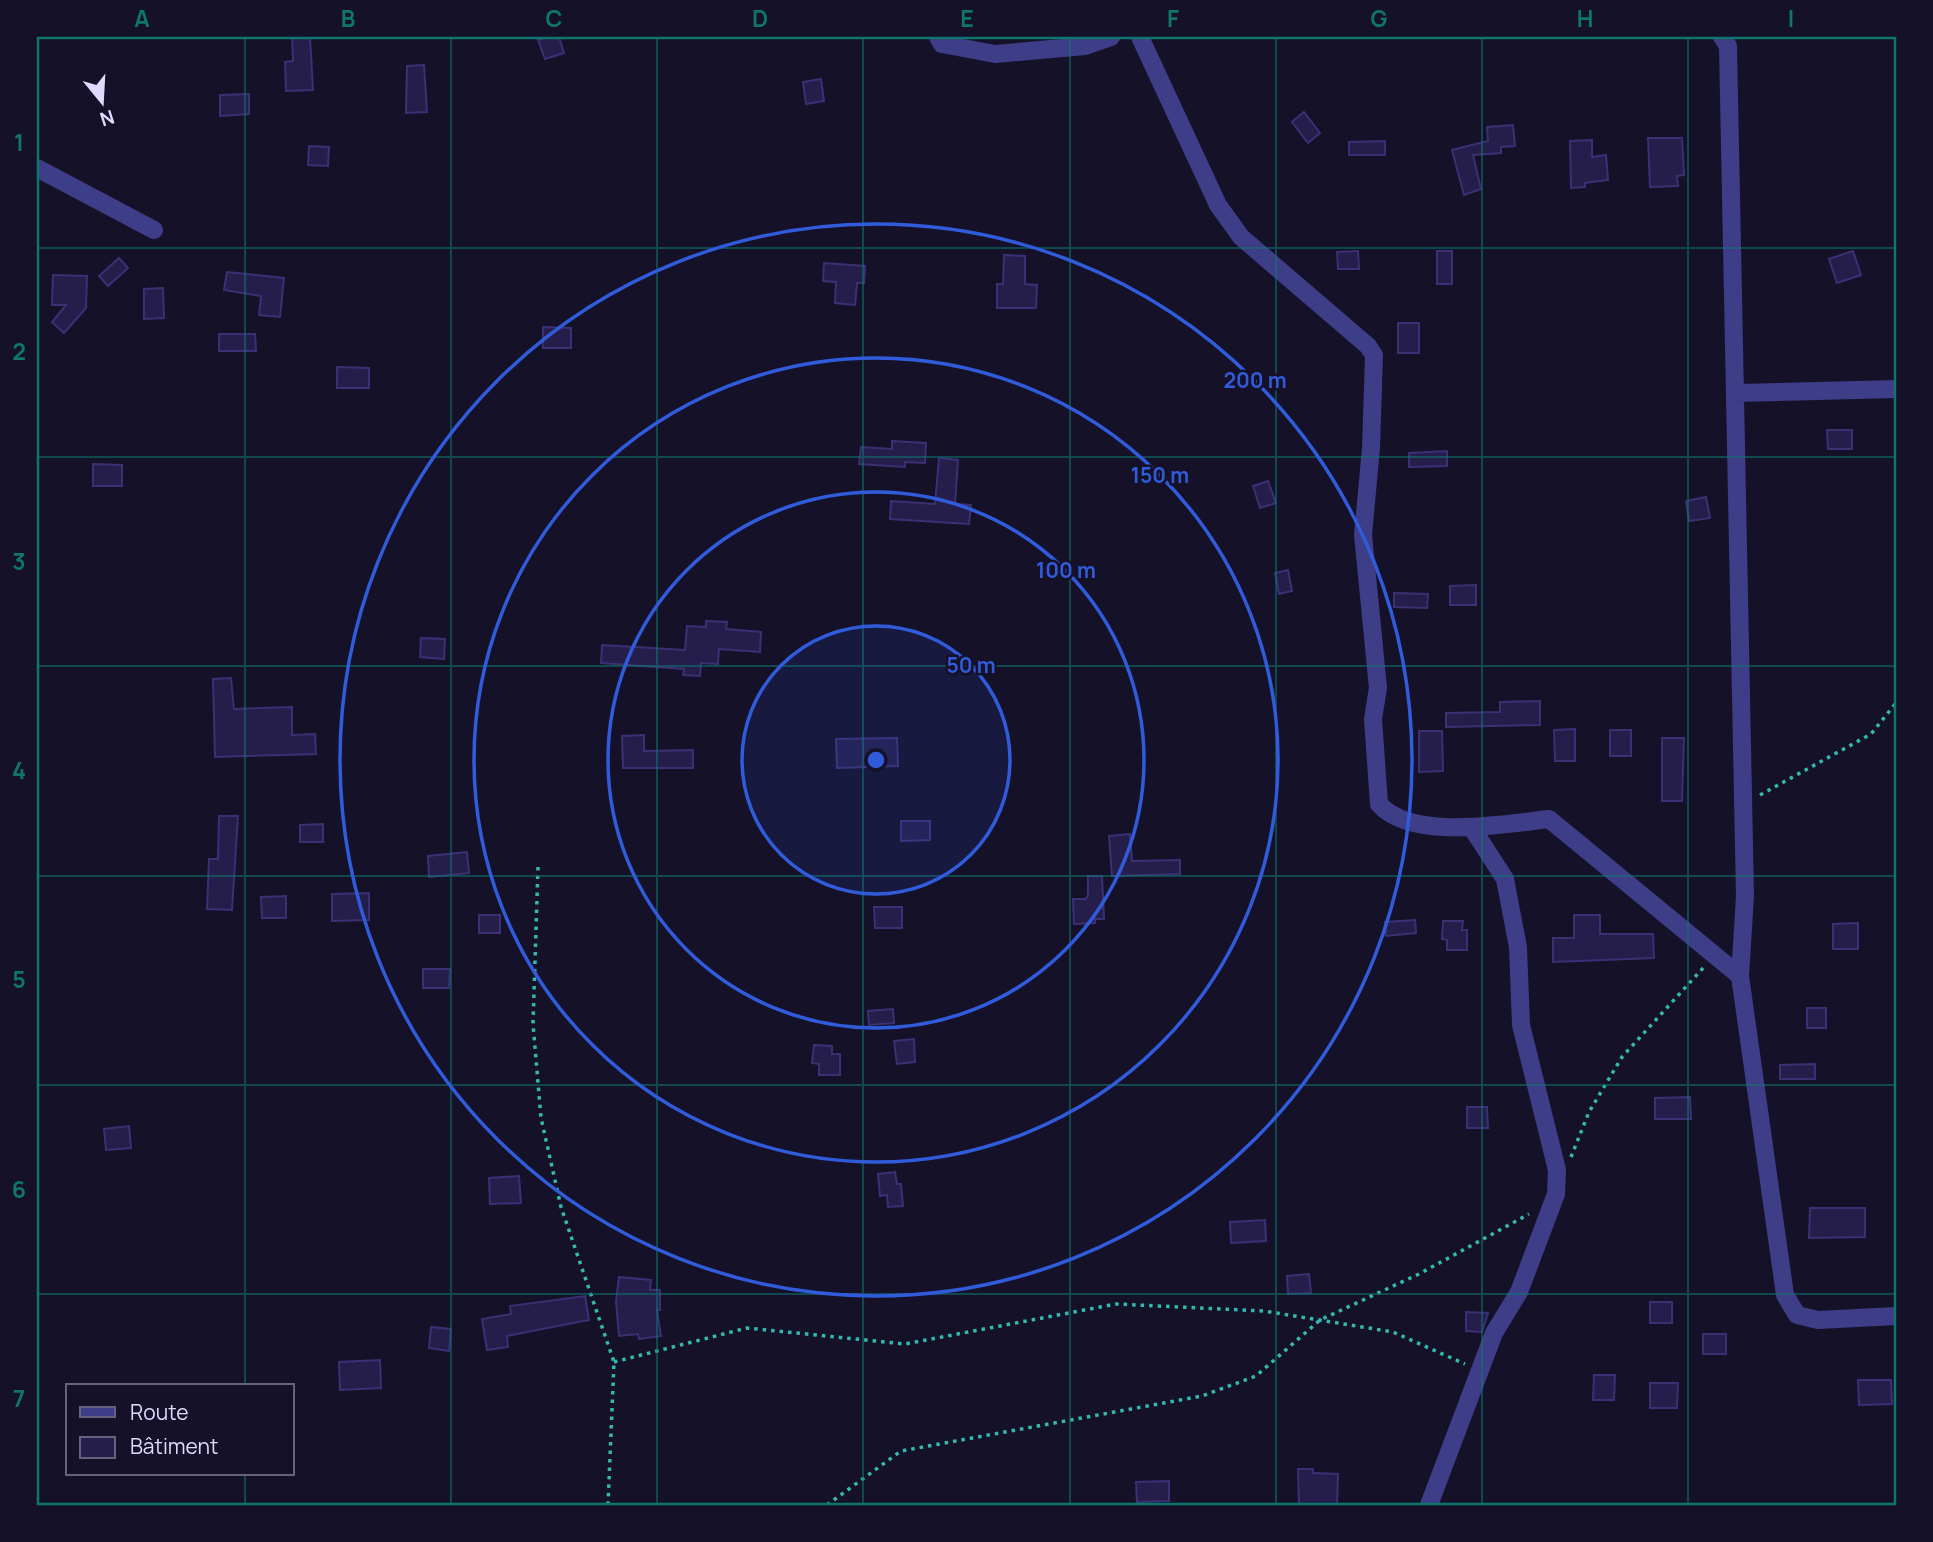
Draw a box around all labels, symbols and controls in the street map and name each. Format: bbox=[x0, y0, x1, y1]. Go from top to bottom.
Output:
text: A bbox=[134, 2, 150, 34]
text: B bbox=[341, 2, 355, 34]
text: C bbox=[546, 2, 563, 34]
text: D bbox=[752, 2, 768, 34]
text: E bbox=[960, 2, 974, 34]
text: F bbox=[1167, 2, 1179, 34]
text: G bbox=[1371, 2, 1388, 34]
text: H bbox=[1577, 2, 1593, 34]
text: I bbox=[1788, 2, 1794, 34]
north arrow bbox=[66, 66, 136, 136]
text: N bbox=[97, 104, 118, 133]
text: 1 bbox=[14, 126, 24, 158]
text: 2 bbox=[12, 335, 26, 367]
text: 200 m bbox=[1223, 366, 1287, 394]
text: 150 m bbox=[1131, 461, 1189, 489]
text: 3 bbox=[12, 545, 26, 577]
text: 100 m bbox=[1036, 556, 1096, 584]
text: 50 m bbox=[946, 651, 996, 679]
centre of rings bbox=[864, 748, 888, 772]
text: 4 bbox=[12, 754, 26, 786]
text: 5 bbox=[12, 963, 26, 995]
text: 6 bbox=[12, 1173, 26, 1205]
text: 7 bbox=[13, 1382, 25, 1414]
legend bbox=[66, 1384, 294, 1476]
text: Route bbox=[130, 1398, 188, 1426]
text: Bâtiment bbox=[130, 1432, 218, 1460]

